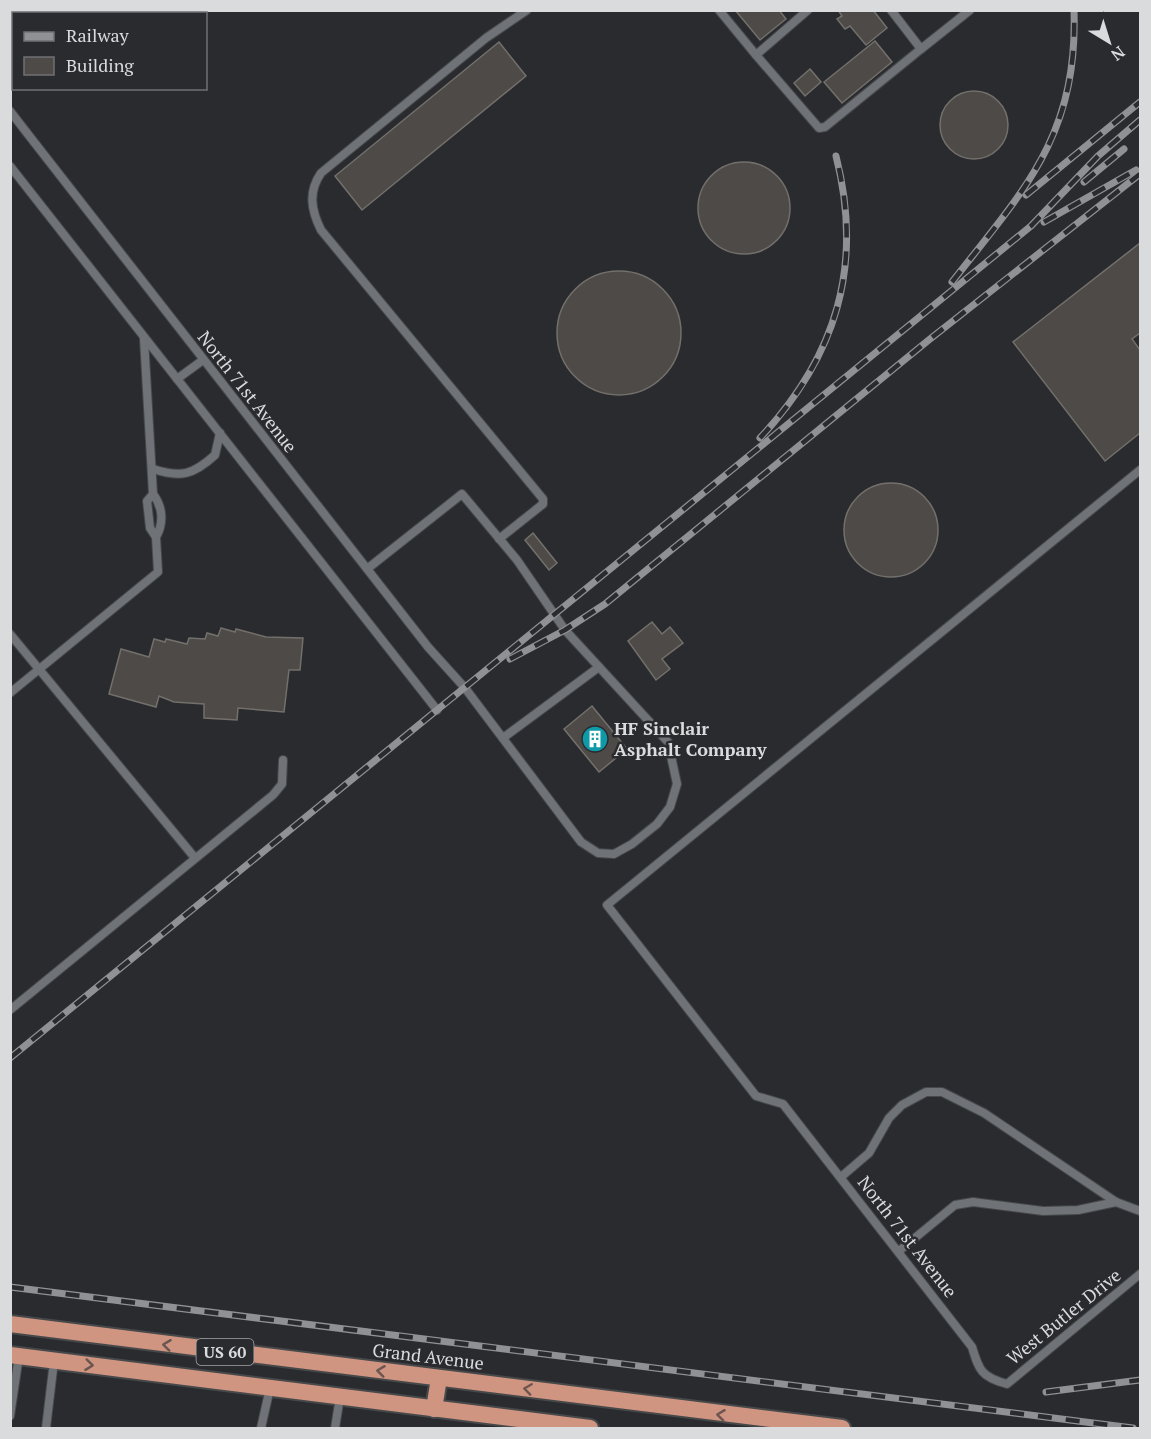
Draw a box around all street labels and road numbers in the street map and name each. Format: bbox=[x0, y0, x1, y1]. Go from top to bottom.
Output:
street label: North 71st Avenue bbox=[193, 326, 303, 457]
street label: North 71st Avenue bbox=[853, 1171, 963, 1302]
street label: West Butler Drive bbox=[1001, 1263, 1125, 1370]
street label: Grand Avenue bbox=[371, 1337, 485, 1375]
road number: US 60 bbox=[196, 1339, 254, 1365]

